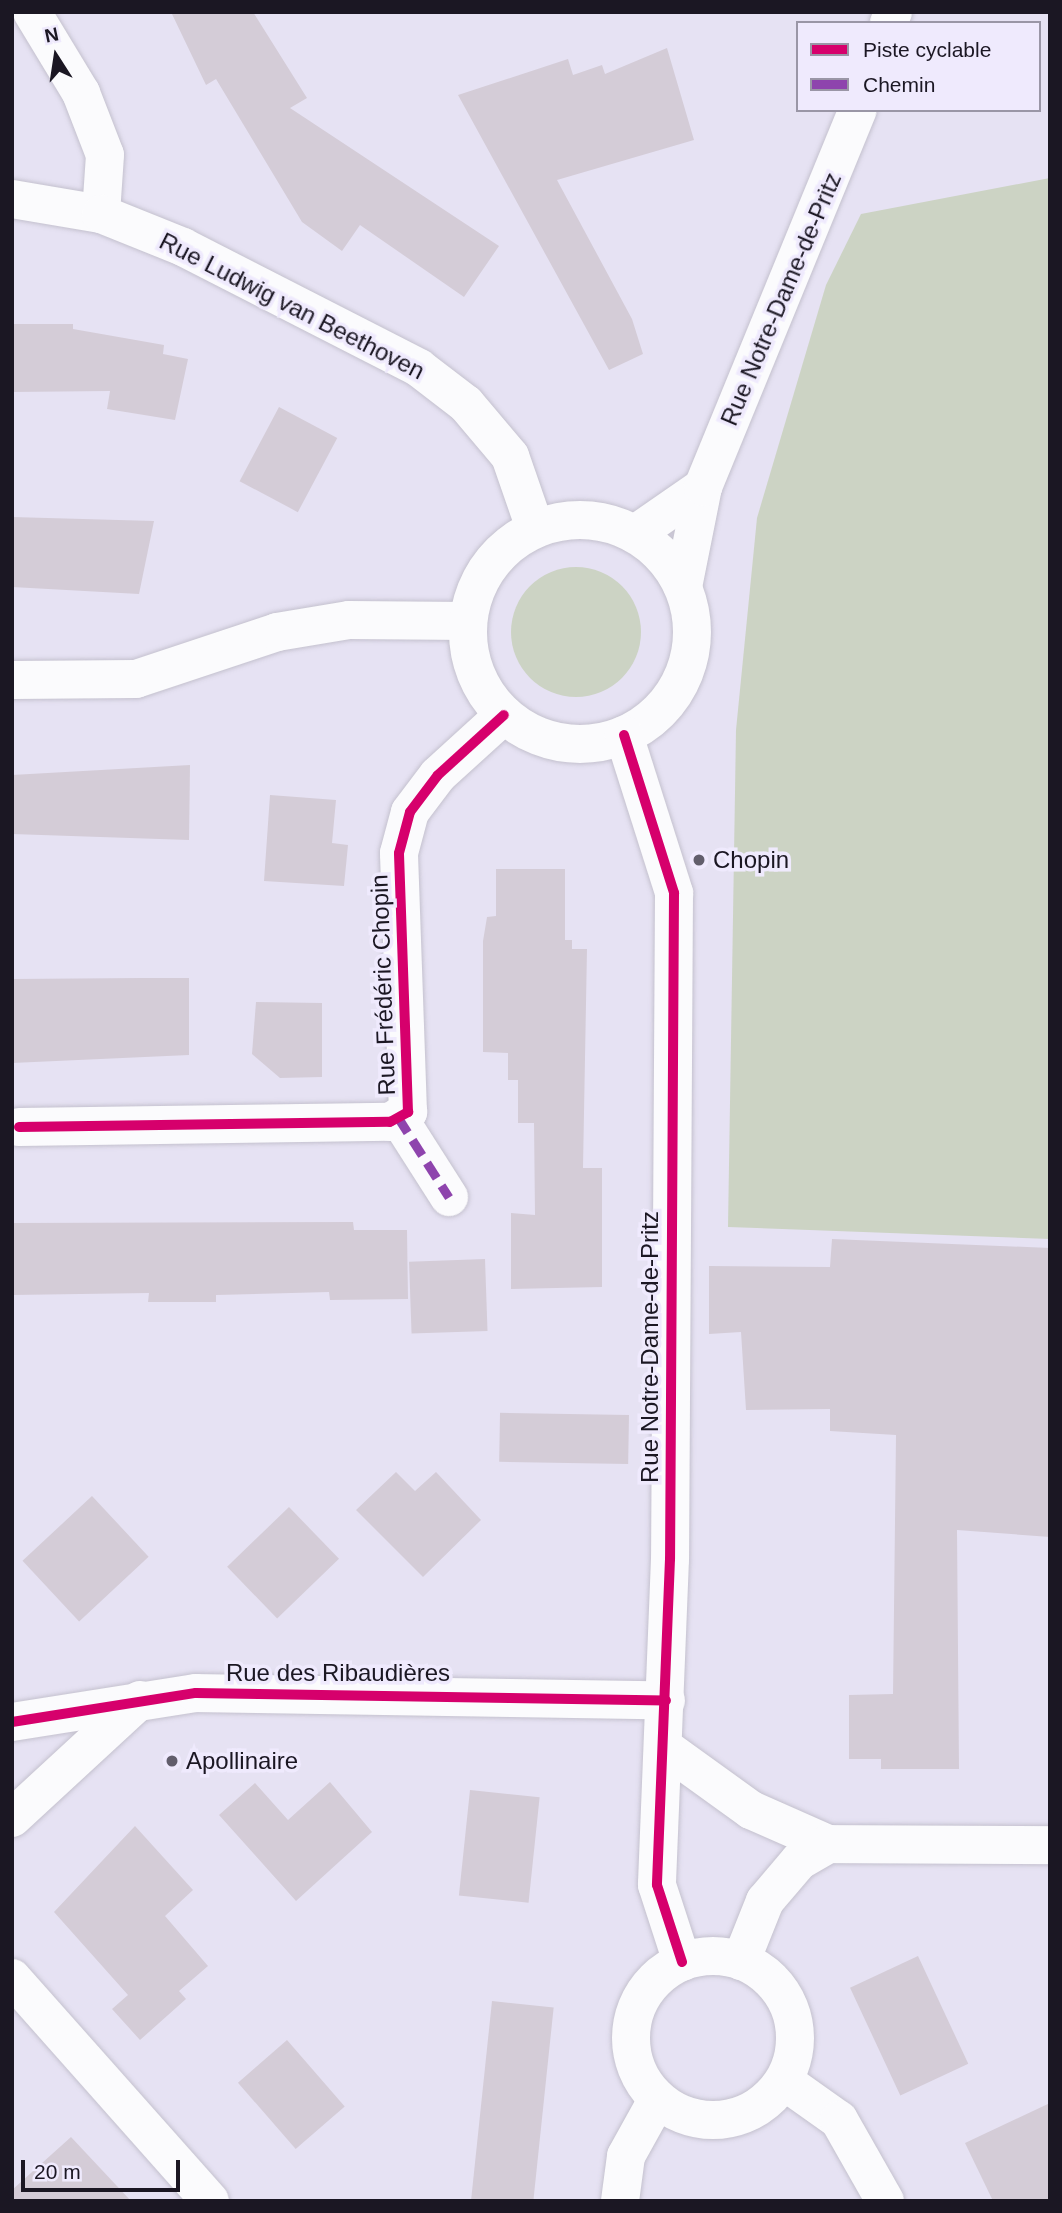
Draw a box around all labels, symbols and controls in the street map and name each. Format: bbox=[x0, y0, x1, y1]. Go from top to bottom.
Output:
north arrow bbox=[21, 21, 91, 91]
legend bbox=[796, 21, 1041, 112]
text: N bbox=[43, 23, 60, 47]
text: Piste cyclable bbox=[863, 38, 991, 61]
text: Chemin bbox=[863, 73, 935, 96]
street label: Rue Notre-Dame-de-Pritz bbox=[715, 168, 847, 430]
street label: Rue Ludwig van Beethoven bbox=[155, 227, 429, 385]
place label: Chopin bbox=[713, 846, 789, 874]
marker: Chopin bbox=[691, 852, 707, 868]
street label: Rue Frédéric Chopin bbox=[365, 874, 401, 1096]
street label: Rue Notre-Dame-de-Pritz bbox=[636, 1211, 664, 1483]
street label: Rue des Ribaudières bbox=[226, 1659, 450, 1687]
place label: Apollinaire bbox=[186, 1747, 298, 1775]
marker: Apollinaire bbox=[164, 1753, 180, 1769]
scale bar bbox=[24, 2146, 184, 2190]
text: 20 m bbox=[34, 2160, 81, 2183]

